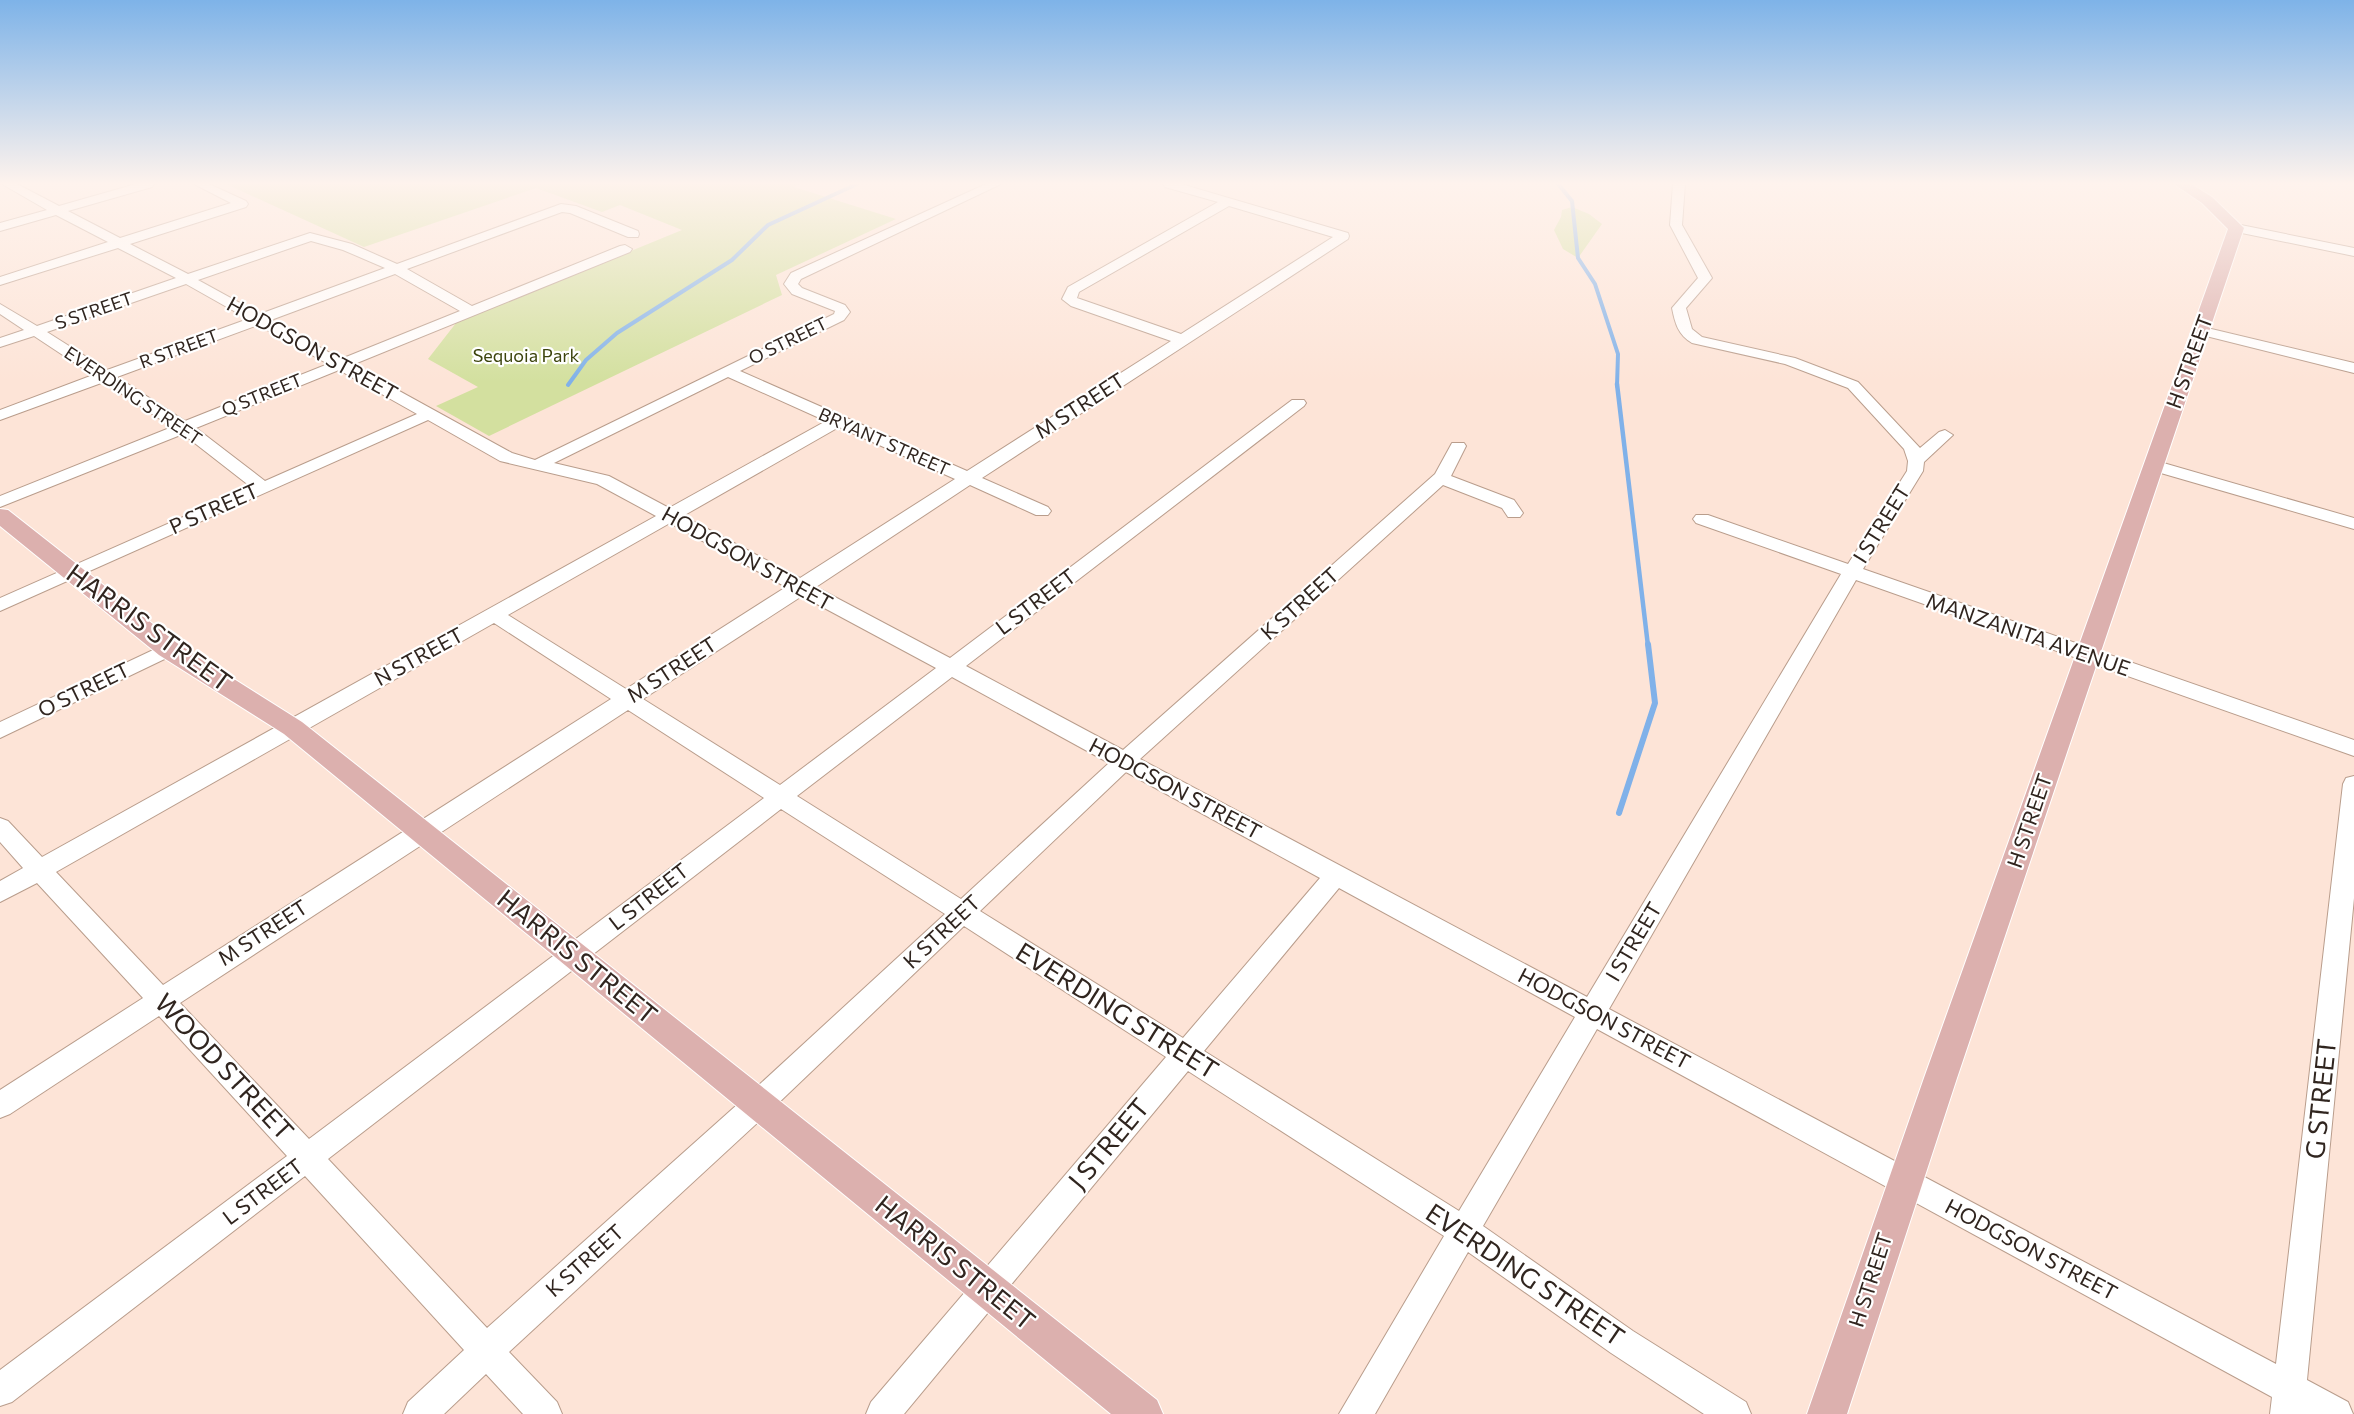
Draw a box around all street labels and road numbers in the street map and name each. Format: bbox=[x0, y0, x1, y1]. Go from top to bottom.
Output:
street label: S STREET bbox=[52, 286, 135, 334]
street label: HODGSON STREET bbox=[223, 290, 402, 405]
street label: H STREET bbox=[2160, 311, 2217, 412]
street label: O STREET bbox=[745, 312, 831, 369]
street label: R STREET bbox=[136, 324, 221, 372]
street label: EVERDING STREET bbox=[61, 341, 206, 449]
street label: M STREET bbox=[1030, 366, 1129, 443]
street label: Q STREET bbox=[218, 368, 305, 420]
street label: BRYANT STREET bbox=[815, 402, 953, 480]
street label: P STREET bbox=[165, 477, 262, 538]
street label: I STREET bbox=[1847, 479, 1915, 567]
street label: HODGSON STREET bbox=[658, 500, 837, 615]
street label: HARRIS STREET bbox=[61, 557, 238, 697]
street label: K STREET bbox=[1255, 561, 1343, 644]
street label: L STREET bbox=[990, 563, 1080, 639]
street label: MANZANITA AVENUE bbox=[1923, 587, 2134, 680]
street label: N STREET bbox=[369, 621, 467, 690]
street label: M STREET bbox=[622, 630, 721, 707]
street label: O STREET bbox=[33, 656, 133, 722]
street label: HODGSON STREET bbox=[1085, 732, 1266, 844]
street label: H STREET bbox=[2001, 770, 2056, 871]
street label: L STREET bbox=[603, 857, 693, 935]
street label: HARRIS STREET bbox=[492, 882, 664, 1030]
street label: K STREET bbox=[897, 889, 985, 973]
street label: M STREET bbox=[213, 893, 312, 970]
street label: I STREET bbox=[1599, 897, 1666, 985]
street label: EVERDING STREET bbox=[1011, 935, 1225, 1085]
street label: HODGSON STREET bbox=[1514, 962, 1695, 1074]
street label: WOOD STREET bbox=[149, 986, 301, 1146]
street label: G STREET bbox=[2298, 1037, 2341, 1160]
street label: J STREET bbox=[1061, 1091, 1155, 1195]
street label: L STREET bbox=[217, 1153, 307, 1229]
street label: HARRIS STREET bbox=[870, 1188, 1042, 1336]
street label: HODGSON STREET bbox=[1941, 1193, 2122, 1305]
street label: EVERDING STREET bbox=[1421, 1196, 1631, 1352]
street label: K STREET bbox=[540, 1218, 628, 1301]
street label: H STREET bbox=[1843, 1229, 1897, 1330]

